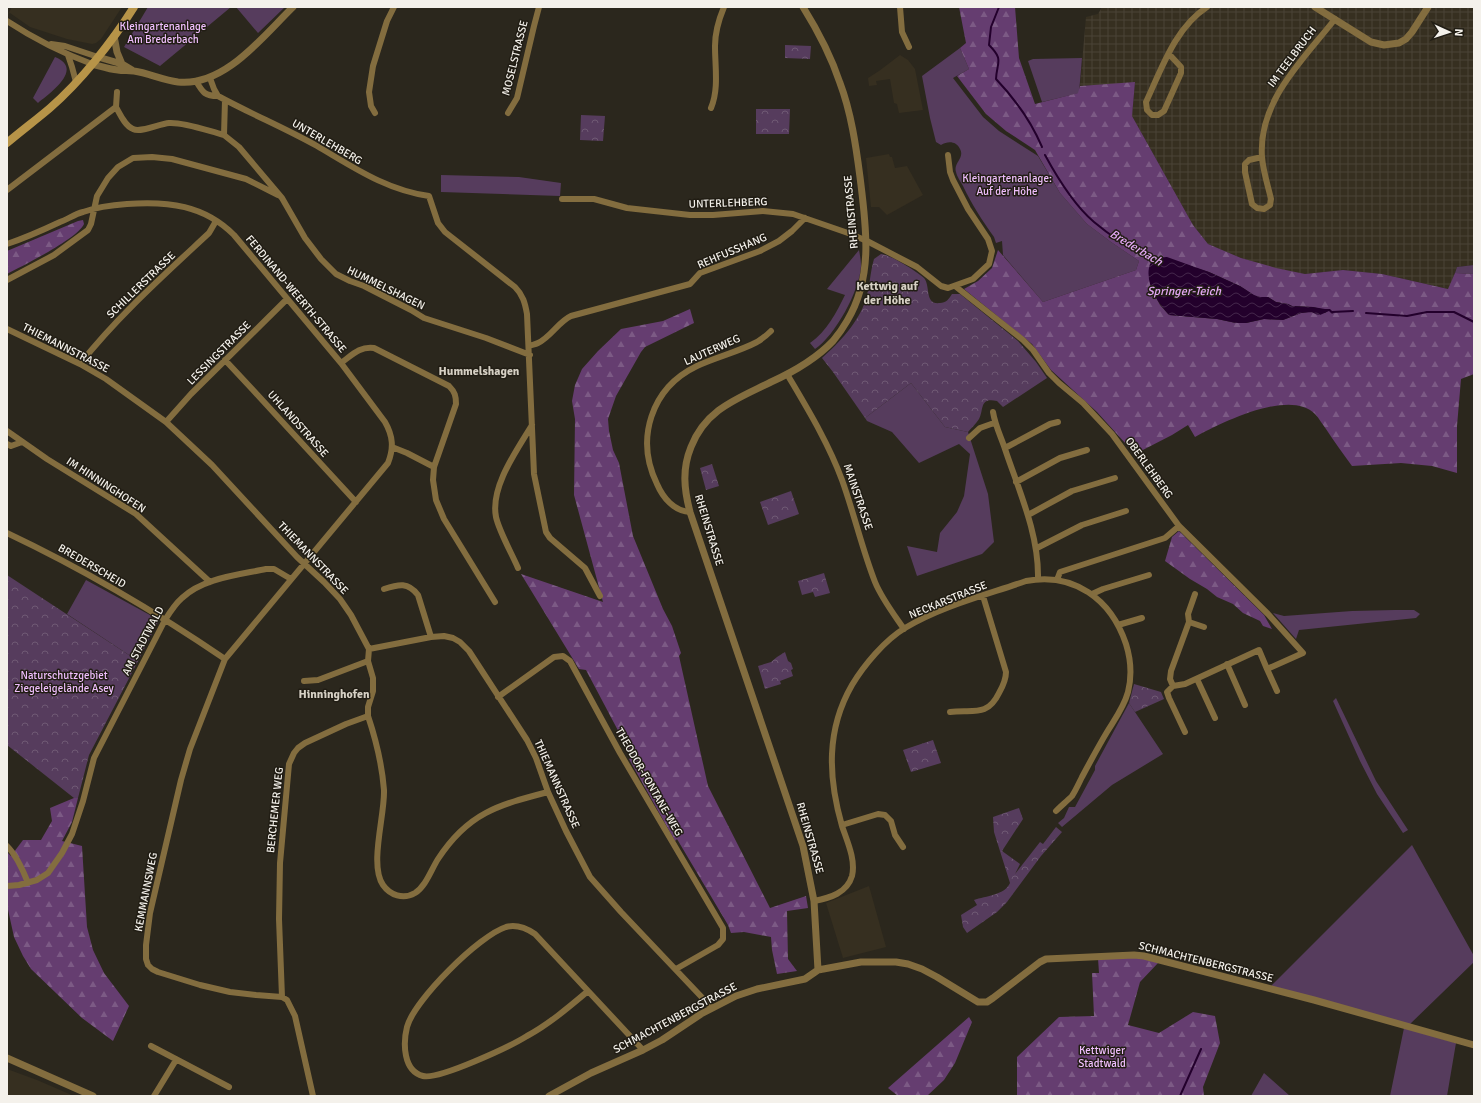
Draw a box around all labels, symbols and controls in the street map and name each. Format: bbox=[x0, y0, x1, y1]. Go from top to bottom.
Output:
north arrow bbox=[1429, 12, 1469, 52]
street label: MOSELSTRASSE bbox=[499, 19, 531, 97]
park label: Kleingartenanlage Am Brederbach bbox=[120, 20, 206, 46]
street label: IM TEELBRUCH bbox=[1265, 24, 1319, 90]
text: N bbox=[1452, 28, 1465, 37]
street label: UNTERLEHBERG bbox=[290, 117, 364, 167]
park label: Kleingartenanlage: Auf der Höhe bbox=[962, 172, 1052, 198]
street label: RHEINSTRASSE bbox=[841, 175, 861, 249]
street label: UNTERLEHBERG bbox=[688, 195, 768, 211]
water label: Brederbach bbox=[1107, 226, 1165, 270]
street label: REHFUSSHANG bbox=[695, 231, 769, 271]
street label: FERDINAND-WEERTH-STRASSE bbox=[243, 233, 349, 355]
street label: SCHILLERSTRASSE bbox=[104, 249, 178, 321]
street label: HUMMELSHAGEN bbox=[345, 263, 427, 313]
district label: Kettwig auf der Höhe bbox=[856, 279, 918, 308]
water label: Springer-Teich bbox=[1147, 284, 1222, 299]
street label: LESSINGSTRASSE bbox=[184, 318, 254, 388]
street label: THIEMANNSTRASSE bbox=[20, 320, 112, 376]
street label: LAUTERWEG bbox=[682, 332, 742, 368]
district label: Hummelshagen bbox=[439, 364, 520, 379]
street label: UHLANDSTRASSE bbox=[265, 388, 331, 460]
street label: OBERLEHBERG bbox=[1122, 435, 1176, 501]
street label: IM HINNINGHOFEN bbox=[64, 454, 148, 516]
street label: MAINSTRASSE bbox=[841, 462, 875, 532]
street label: RHEINSTRASSE bbox=[692, 493, 726, 567]
street label: THIEMANNSTRASSE bbox=[275, 519, 351, 597]
street label: BREDERSCHEID bbox=[56, 541, 128, 591]
street label: NECKARSTRASSE bbox=[907, 578, 989, 622]
street label: AM STADTWALD bbox=[119, 604, 167, 678]
park label: Naturschutzgebiet Ziegeleigelände Asey bbox=[14, 669, 115, 695]
district label: Hinninghofen bbox=[298, 687, 370, 702]
street label: THEODOR-FONTANE-WEG bbox=[613, 726, 685, 838]
street label: THIEMANNSTRASSE bbox=[532, 738, 582, 830]
street label: BERCHEMER WEG bbox=[264, 766, 286, 854]
street label: RHEINSTRASSE bbox=[794, 801, 826, 875]
street label: KEMMANNSWEG bbox=[132, 851, 160, 933]
street label: SCHMACHTENBERGSTRASSE bbox=[1137, 939, 1275, 985]
street label: SCHMACHTENBERGSTRASSE bbox=[611, 980, 739, 1056]
park label: Kettwiger Stadtwald bbox=[1078, 1044, 1126, 1070]

